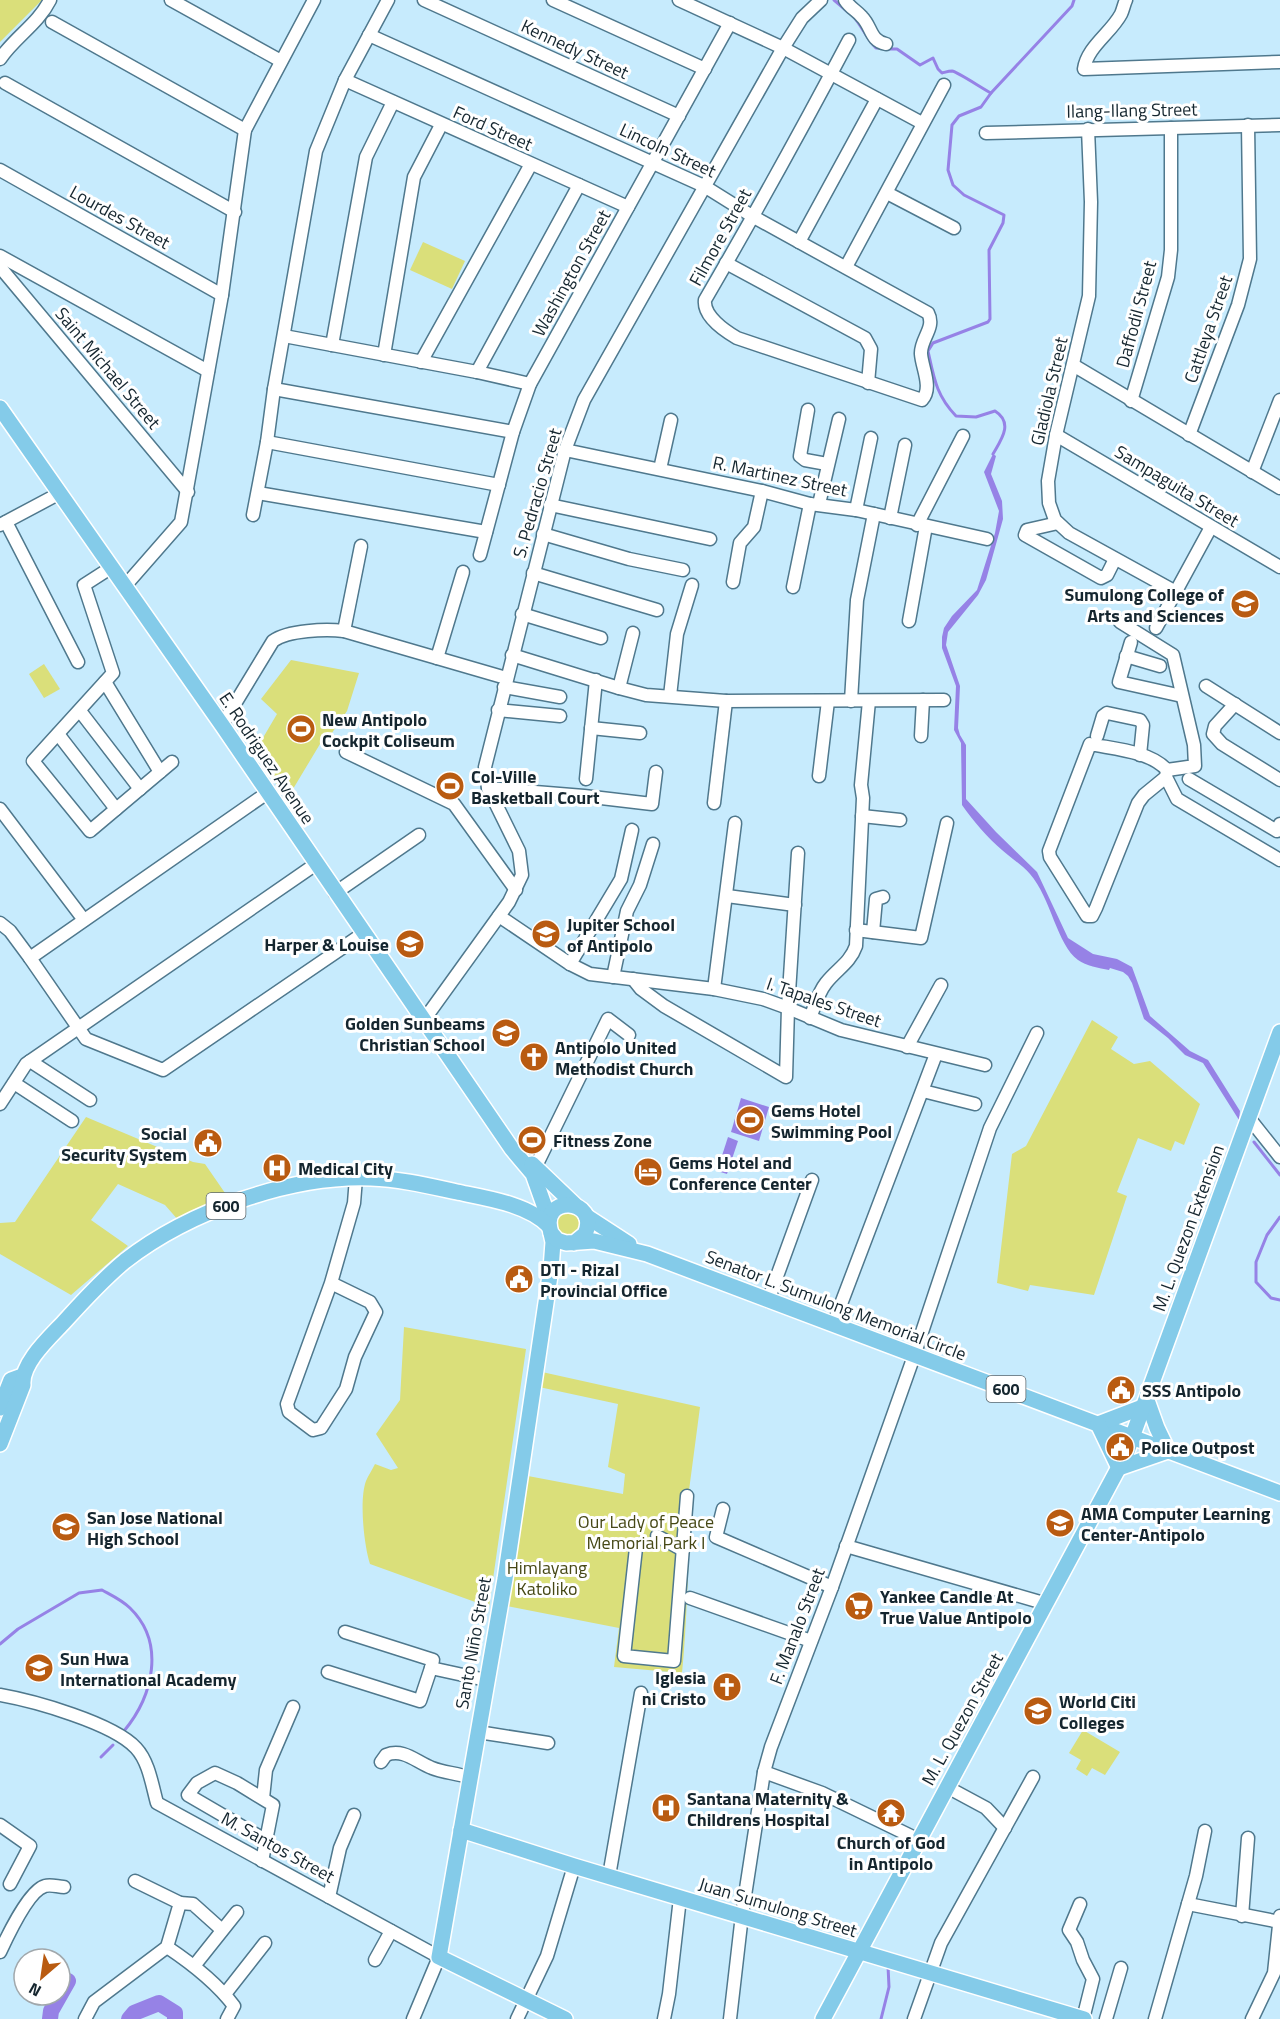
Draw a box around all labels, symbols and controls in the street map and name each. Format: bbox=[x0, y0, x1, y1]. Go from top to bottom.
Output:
street label: Kennedy Street bbox=[517, 12, 634, 86]
street label: Ilang-Ilang Street bbox=[1066, 95, 1198, 125]
street label: Ford Street bbox=[449, 98, 538, 158]
street label: Lincoln Street bbox=[615, 116, 721, 184]
street label: Lourdes Street bbox=[65, 178, 176, 256]
street label: Filmore Street bbox=[682, 183, 758, 291]
street label: Washington Street bbox=[525, 204, 617, 341]
street label: Daffodil Street bbox=[1109, 257, 1163, 371]
street label: Cattleya Street bbox=[1177, 271, 1239, 387]
street label: Saint Michael Street bbox=[49, 301, 168, 435]
street label: Gladiola Street bbox=[1023, 333, 1075, 448]
street label: S. Pedracio Street bbox=[506, 424, 569, 561]
street label: Sampaguita Street bbox=[1110, 438, 1245, 534]
street label: R. Martinez Street bbox=[710, 449, 850, 504]
place label: Sumulong College of Arts and Sciences bbox=[1064, 581, 1225, 629]
school or university icon: Sumulong College of Arts and Sciences bbox=[1229, 588, 1261, 620]
street label: E. Rodriguez Avenue bbox=[213, 686, 321, 830]
place label: New Antipolo Cockpit Coliseum bbox=[322, 706, 455, 754]
sports icon: New Antipolo Cockpit Coliseum bbox=[285, 713, 317, 745]
place label: Col-Ville Basketball Court bbox=[471, 763, 600, 811]
sports icon: Col-Ville Basketball Court bbox=[434, 770, 466, 802]
place label: Jupiter School of Antipolo bbox=[567, 911, 675, 959]
school or university icon: Jupiter School of Antipolo bbox=[530, 918, 562, 950]
school or university icon: Harper & Louise bbox=[394, 928, 426, 960]
place label: Harper & Louise bbox=[264, 931, 389, 958]
street label: I. Tapales Street bbox=[763, 970, 886, 1034]
place label: Golden Sunbeams Christian School bbox=[345, 1010, 485, 1058]
school or university icon: Golden Sunbeams Christian School bbox=[490, 1017, 522, 1049]
place label: Antipolo United Methodist Church bbox=[555, 1034, 694, 1082]
church icon: Antipolo United Methodist Church bbox=[518, 1041, 550, 1073]
place label: Gems Hotel Swimming Pool bbox=[771, 1097, 892, 1145]
sports icon: Gems Hotel Swimming Pool bbox=[734, 1104, 766, 1136]
place label: Social Security System bbox=[61, 1120, 187, 1168]
sports icon: Fitness Zone bbox=[516, 1124, 548, 1156]
public building icon: Social Security System bbox=[192, 1127, 224, 1159]
place label: Fitness Zone bbox=[553, 1127, 652, 1154]
street label: M. L. Quezon Extension bbox=[1145, 1141, 1231, 1315]
place label: Gems Hotel and Conference Center bbox=[669, 1149, 812, 1197]
hospital icon: Medical City bbox=[261, 1152, 293, 1184]
place label: Medical City bbox=[298, 1155, 393, 1182]
hotel icon: Gems Hotel and Conference Center bbox=[632, 1156, 664, 1188]
road number: 600 bbox=[206, 1193, 246, 1219]
street label: Senator L. Sumulong Memorial Circle bbox=[702, 1243, 970, 1367]
place label: DTI - Rizal Provincial Office bbox=[540, 1256, 667, 1304]
public building icon: DTI - Rizal Provincial Office bbox=[503, 1263, 535, 1295]
public building icon: SSS Antipolo bbox=[1105, 1374, 1137, 1406]
road number: 600 bbox=[986, 1376, 1026, 1402]
place label: SSS Antipolo bbox=[1142, 1377, 1241, 1404]
public building icon: Police Outpost bbox=[1104, 1431, 1136, 1463]
place label: Police Outpost bbox=[1141, 1434, 1255, 1461]
place label: AMA Computer Learning Center-Antipolo bbox=[1081, 1500, 1271, 1548]
place label: San Jose National High School bbox=[87, 1504, 223, 1552]
school or university icon: AMA Computer Learning Center-Antipolo bbox=[1044, 1507, 1076, 1539]
park label: Our Lady of Peace Memorial Park I bbox=[578, 1508, 714, 1556]
school or university icon: San Jose National High School bbox=[50, 1511, 82, 1543]
park label: Himlayang Katoliko bbox=[507, 1554, 587, 1602]
street label: F. Manalo Street bbox=[762, 1563, 832, 1688]
street label: Santo Niño Street bbox=[448, 1574, 498, 1711]
place label: Yankee Candle At True Value Antipolo bbox=[880, 1583, 1032, 1631]
supermarket icon: Yankee Candle At True Value Antipolo bbox=[843, 1590, 875, 1622]
place label: Sun Hwa International Academy bbox=[60, 1645, 236, 1693]
street label: M. L. Quezon Street bbox=[914, 1647, 1010, 1790]
school or university icon: Sun Hwa International Academy bbox=[23, 1652, 55, 1684]
place label: Iglesia ni Cristo bbox=[642, 1664, 706, 1712]
church icon: Iglesia ni Cristo bbox=[711, 1671, 743, 1703]
place label: World Citi Colleges bbox=[1059, 1688, 1136, 1736]
school or university icon: World Citi Colleges bbox=[1022, 1695, 1054, 1727]
place label: Santana Maternity & Childrens Hospital bbox=[687, 1785, 849, 1833]
hospital icon: Santana Maternity & Childrens Hospital bbox=[650, 1792, 682, 1824]
temple icon: Church of God in Antipolo bbox=[875, 1797, 907, 1829]
street label: M. Santos Street bbox=[216, 1805, 340, 1890]
place label: Church of God in Antipolo bbox=[837, 1829, 945, 1877]
street label: Juan Sumulong Street bbox=[696, 1870, 861, 1944]
north arrow bbox=[12, 1947, 72, 2007]
text: N bbox=[24, 1977, 45, 2003]

